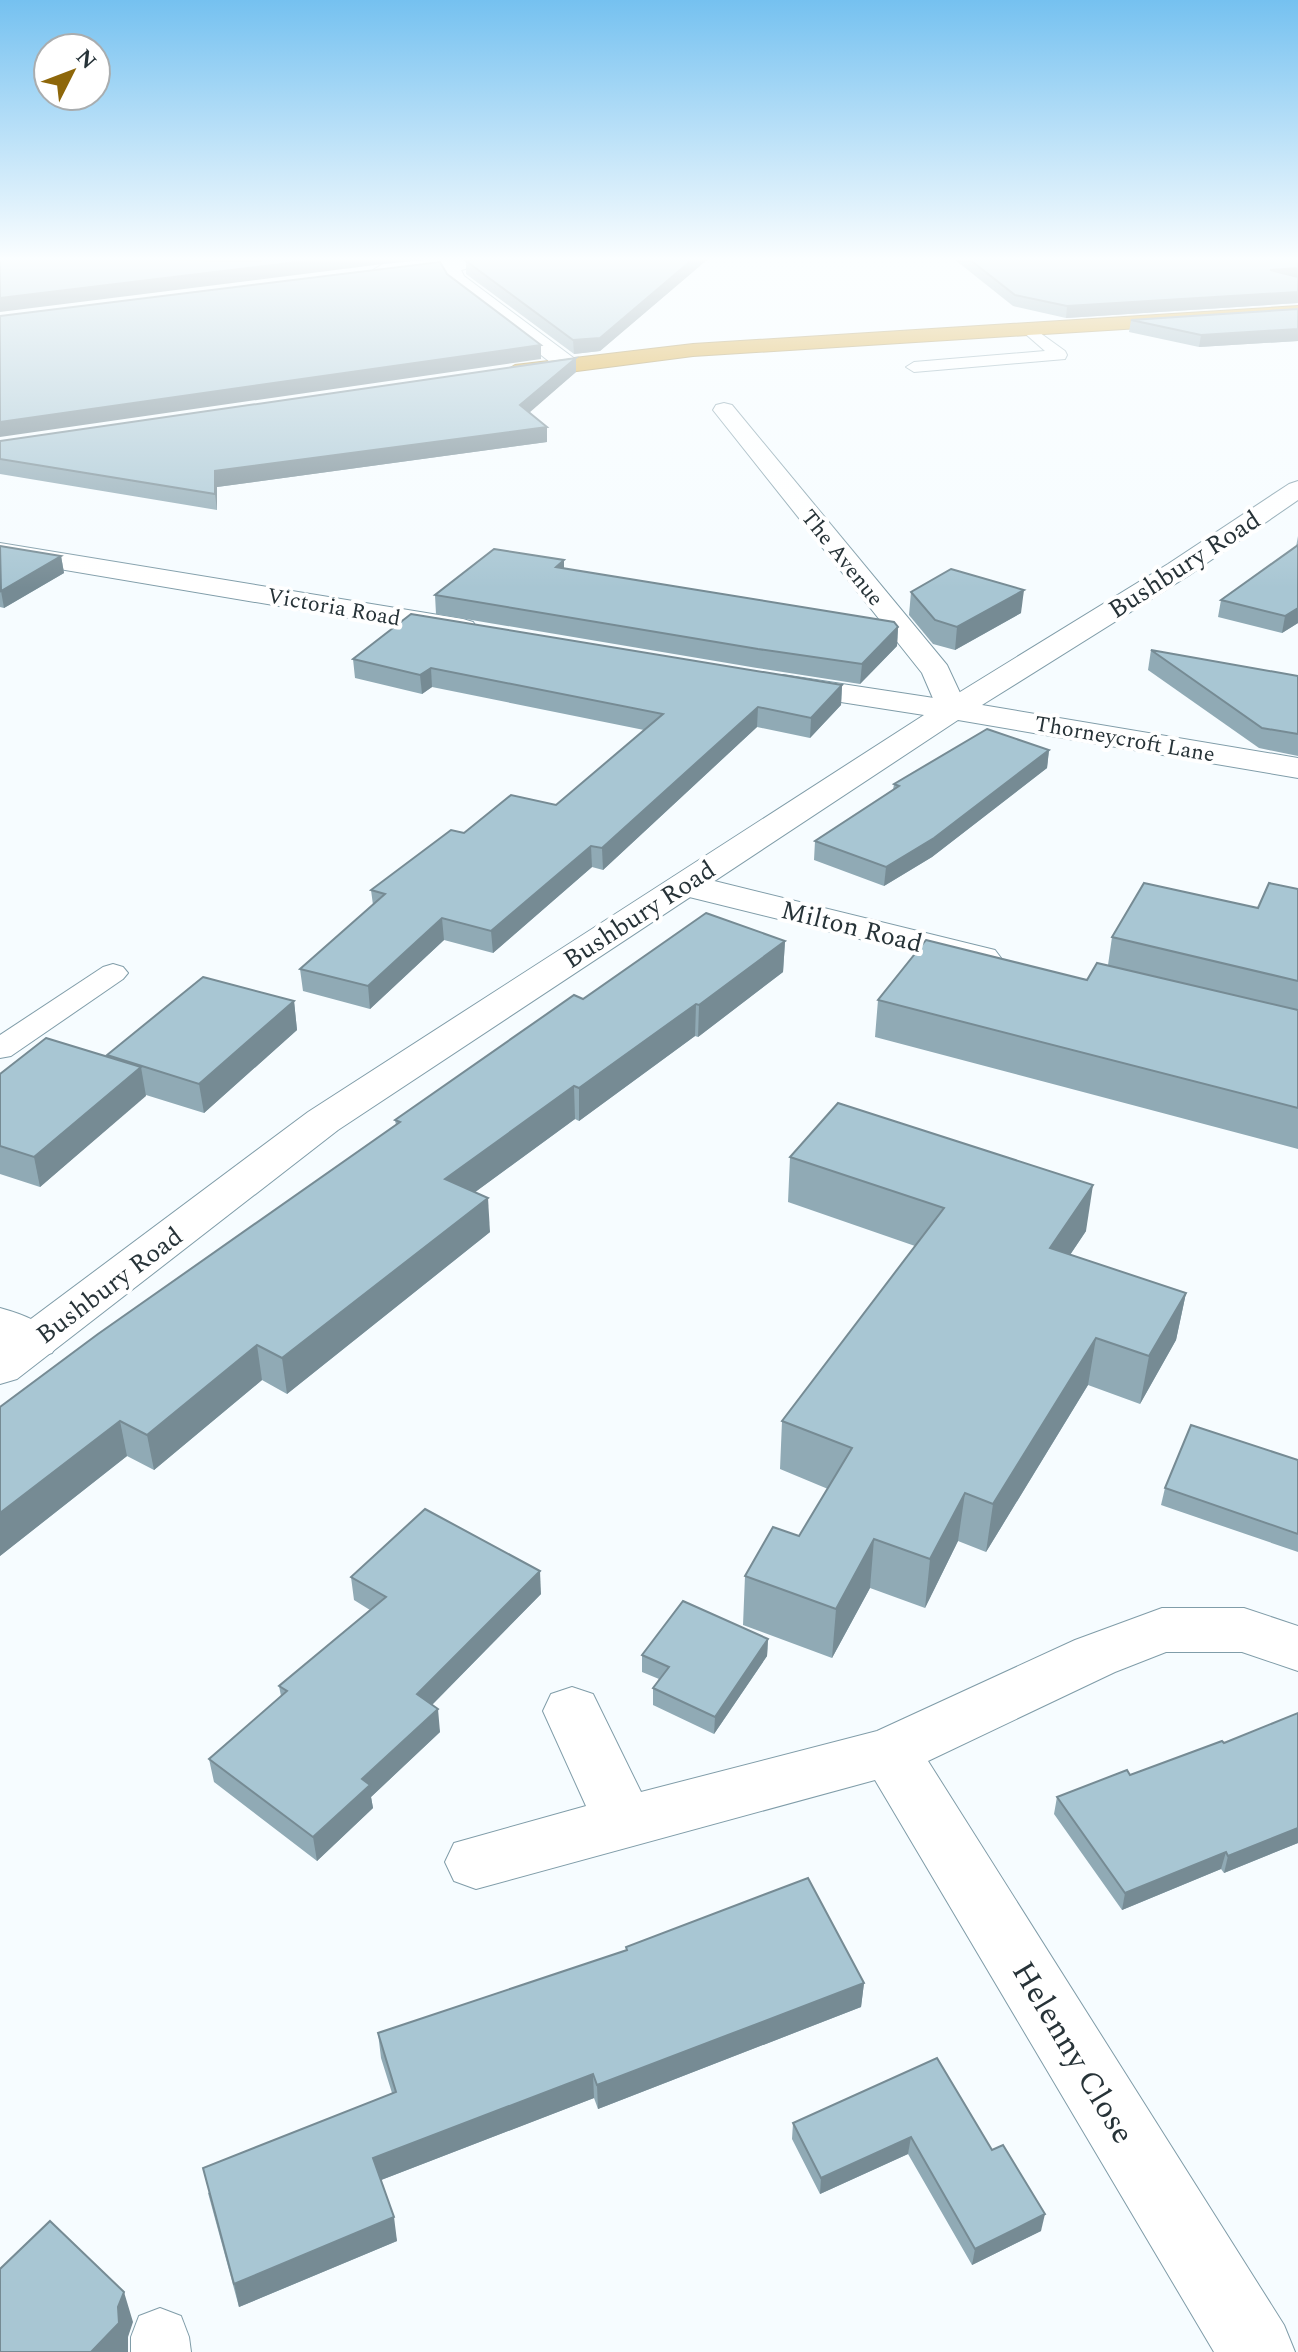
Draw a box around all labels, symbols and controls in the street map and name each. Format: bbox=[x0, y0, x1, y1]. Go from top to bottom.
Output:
north arrow bbox=[32, 32, 112, 112]
text: N bbox=[67, 42, 104, 77]
street label: Bushbury Road bbox=[1100, 500, 1269, 629]
street label: The Avenue bbox=[792, 502, 891, 614]
street label: Victoria Road bbox=[264, 580, 403, 635]
street label: Thorneycroft Lane bbox=[1032, 707, 1217, 772]
street label: Bushbury Road bbox=[555, 850, 724, 979]
street label: Milton Road bbox=[777, 890, 927, 964]
street label: Bushbury Road bbox=[28, 1217, 191, 1354]
street label: Helenny Close bbox=[999, 1952, 1147, 2154]

